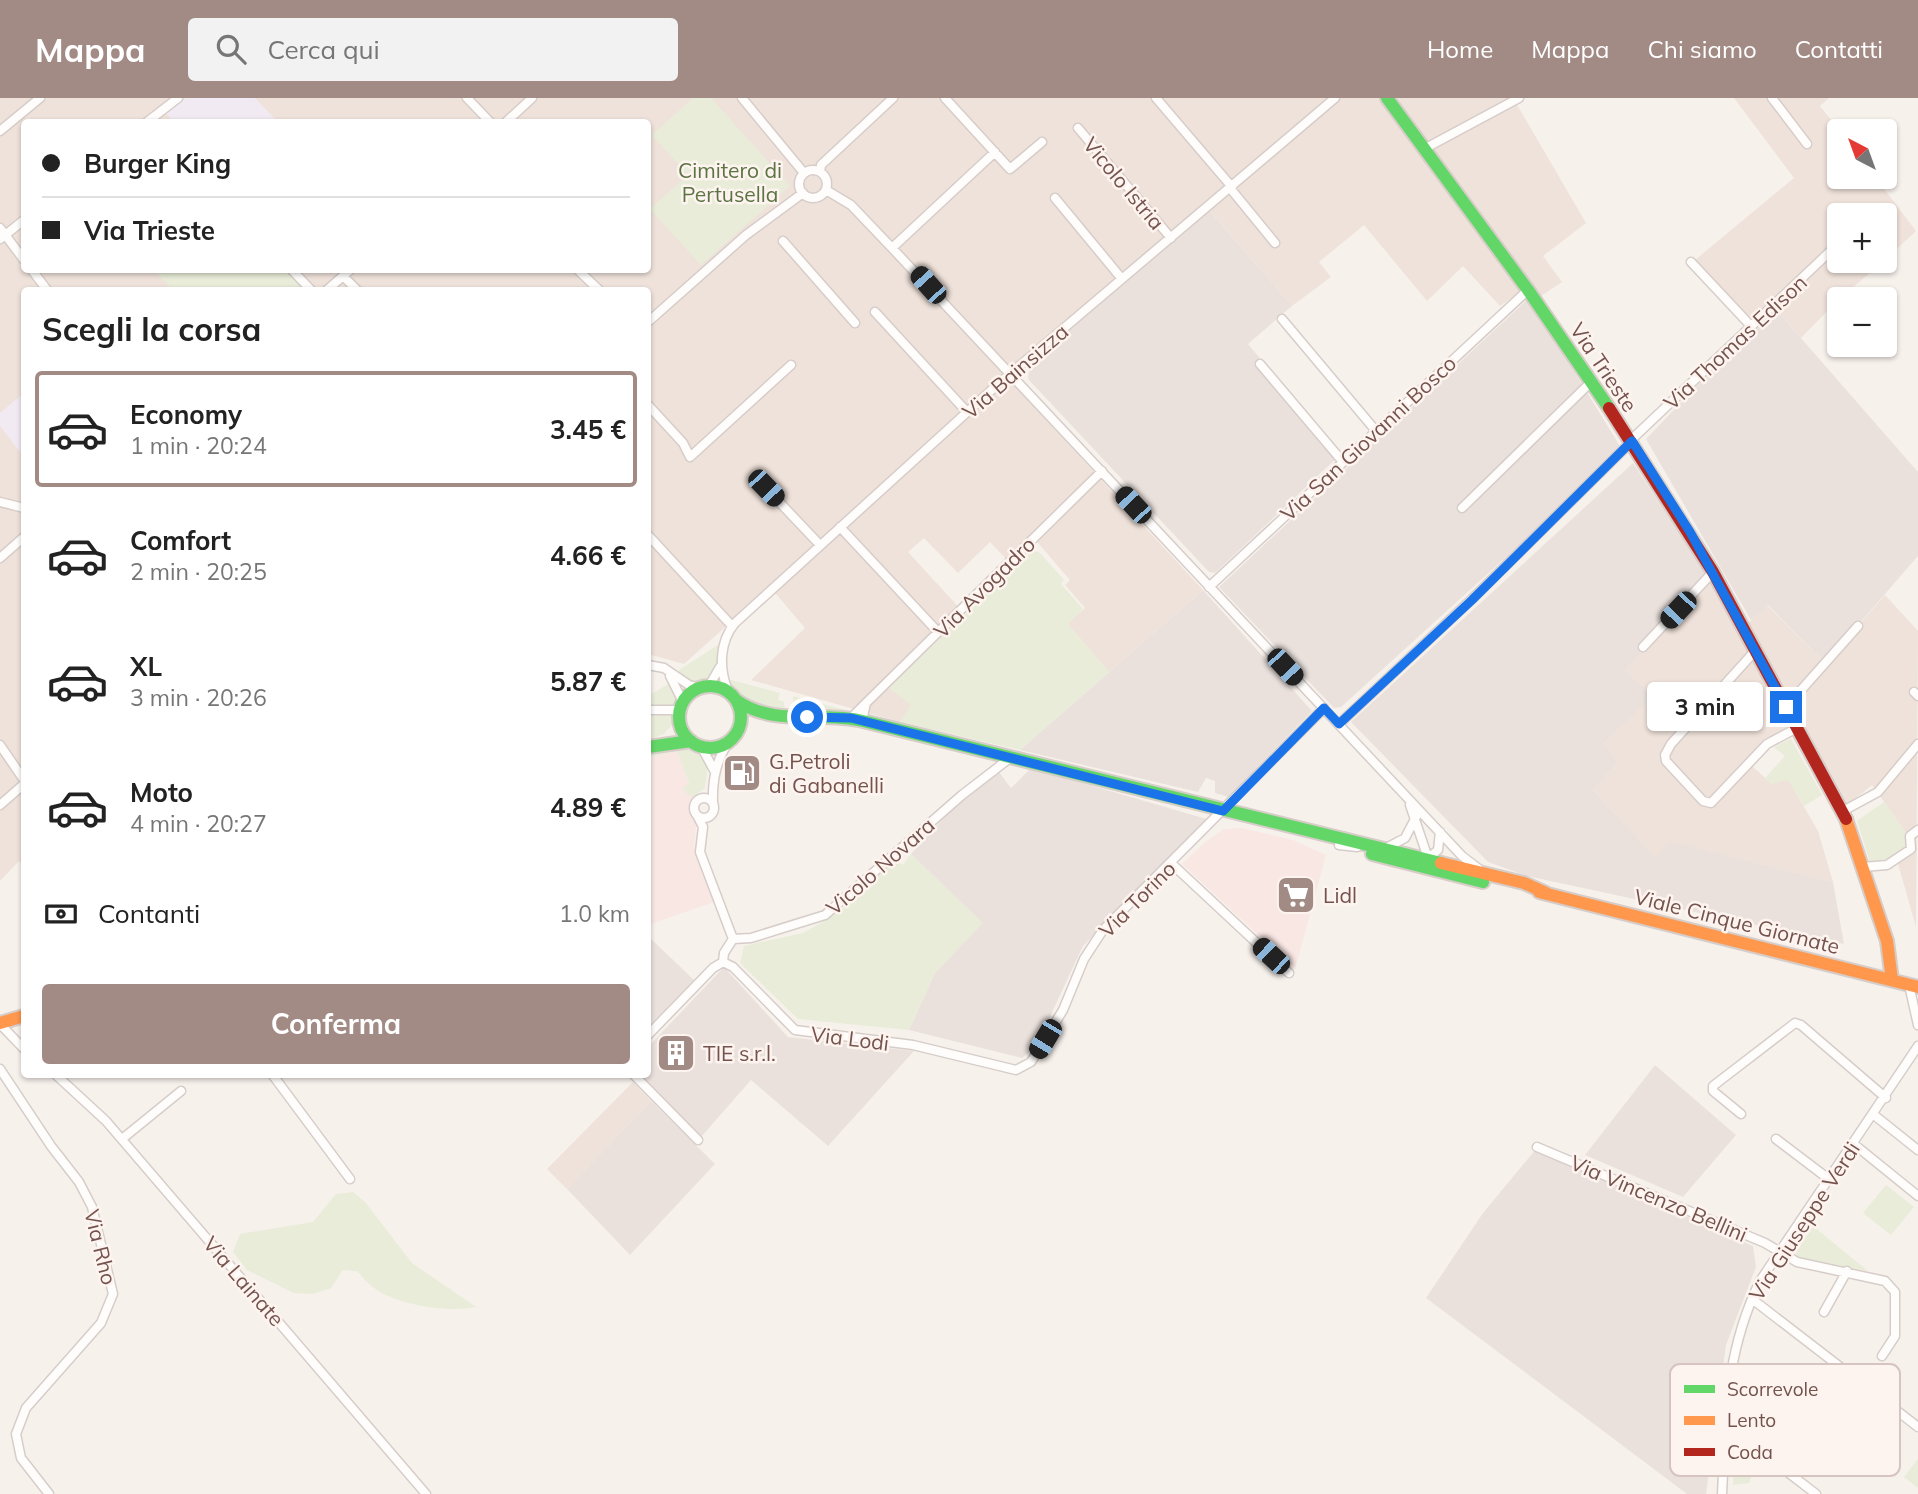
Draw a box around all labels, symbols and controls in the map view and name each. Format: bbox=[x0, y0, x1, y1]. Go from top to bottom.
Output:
search box bbox=[188, 18, 678, 81]
text: Mappa bbox=[35, 29, 146, 70]
icon: search bbox=[212, 30, 250, 68]
text: Cerca qui bbox=[268, 33, 380, 66]
text: Home bbox=[1427, 34, 1493, 64]
text: Mappa bbox=[1531, 34, 1609, 64]
text: Chi siamo bbox=[1647, 34, 1757, 64]
text: Contatti bbox=[1795, 34, 1883, 64]
north arrow bbox=[1827, 119, 1897, 189]
map controls bbox=[1827, 119, 1897, 357]
street label: Vicolo Istria bbox=[1078, 132, 1170, 234]
text: Burger King bbox=[84, 147, 231, 180]
park label: Cimitero di Pertusella bbox=[678, 157, 782, 207]
button: + bbox=[1827, 203, 1897, 273]
text: Via Trieste bbox=[84, 214, 215, 247]
car bbox=[907, 262, 950, 308]
street label: Via Thomas Edison bbox=[1658, 269, 1812, 415]
button: − bbox=[1827, 287, 1897, 357]
text: Scegli la corsa bbox=[42, 309, 261, 349]
street label: Via Bainsizza bbox=[957, 318, 1073, 424]
street label: Via Trieste bbox=[1565, 318, 1643, 416]
street label: Via San Giovanni Bosco bbox=[1275, 350, 1461, 526]
icon: car bbox=[46, 398, 109, 461]
text: Economy bbox=[130, 398, 242, 431]
text: 3.45 € bbox=[550, 413, 626, 446]
text: 1 min · 20:24 bbox=[130, 431, 267, 460]
car bbox=[744, 466, 789, 510]
car bbox=[1111, 482, 1156, 528]
icon: car bbox=[46, 524, 109, 587]
text: Comfort bbox=[130, 524, 231, 557]
street label: Via Avogadro bbox=[928, 531, 1040, 643]
text: 4.66 € bbox=[550, 539, 626, 572]
text: 2 min · 20:25 bbox=[130, 557, 267, 586]
car bbox=[1656, 587, 1701, 633]
car bbox=[1263, 644, 1308, 690]
icon: car bbox=[46, 650, 109, 713]
text: XL bbox=[130, 650, 162, 683]
text: 5.87 € bbox=[550, 665, 626, 698]
callout: 3 min bbox=[1646, 682, 1762, 732]
text: 3 min · 20:26 bbox=[130, 683, 267, 712]
route end bbox=[1770, 691, 1802, 723]
text: 3 min bbox=[1675, 692, 1735, 721]
route start bbox=[791, 701, 823, 733]
place label: G.Petroli di Gabanelli bbox=[769, 748, 884, 798]
fuel station icon: G.Petroli di Gabanelli bbox=[721, 752, 763, 794]
icon: car bbox=[46, 776, 109, 839]
text: Moto bbox=[130, 776, 193, 809]
text: 4.89 € bbox=[550, 791, 626, 824]
text: 4 min · 20:27 bbox=[130, 809, 267, 838]
street label: Vicolo Novara bbox=[820, 812, 940, 920]
street label: Via Torino bbox=[1093, 855, 1181, 943]
supermarket icon: Lidl bbox=[1275, 874, 1317, 916]
place label: Lidl bbox=[1323, 882, 1357, 908]
street label: Viale Cinque Giornate bbox=[1631, 883, 1843, 959]
icon: cash bbox=[42, 895, 80, 933]
text: Contanti bbox=[98, 897, 200, 930]
text: 1.0 km bbox=[559, 899, 630, 928]
car bbox=[1249, 934, 1294, 978]
button: Conferma bbox=[42, 984, 630, 1064]
car bbox=[1026, 1016, 1065, 1062]
street label: Via Lodi bbox=[809, 1020, 891, 1056]
building icon: TIE s.r.l. bbox=[655, 1032, 697, 1074]
place label: TIE s.r.l. bbox=[703, 1040, 776, 1066]
street label: Via Giuseppe Verdi bbox=[1743, 1137, 1865, 1305]
street label: Via Vincenzo Bellini bbox=[1567, 1149, 1751, 1247]
street label: Via Rho bbox=[79, 1207, 123, 1287]
street label: Via Lainate bbox=[198, 1231, 290, 1331]
legend bbox=[1670, 1364, 1900, 1476]
text: Scorrevole bbox=[1727, 1377, 1818, 1401]
text: Lento bbox=[1727, 1408, 1776, 1432]
text: Coda bbox=[1727, 1440, 1773, 1464]

